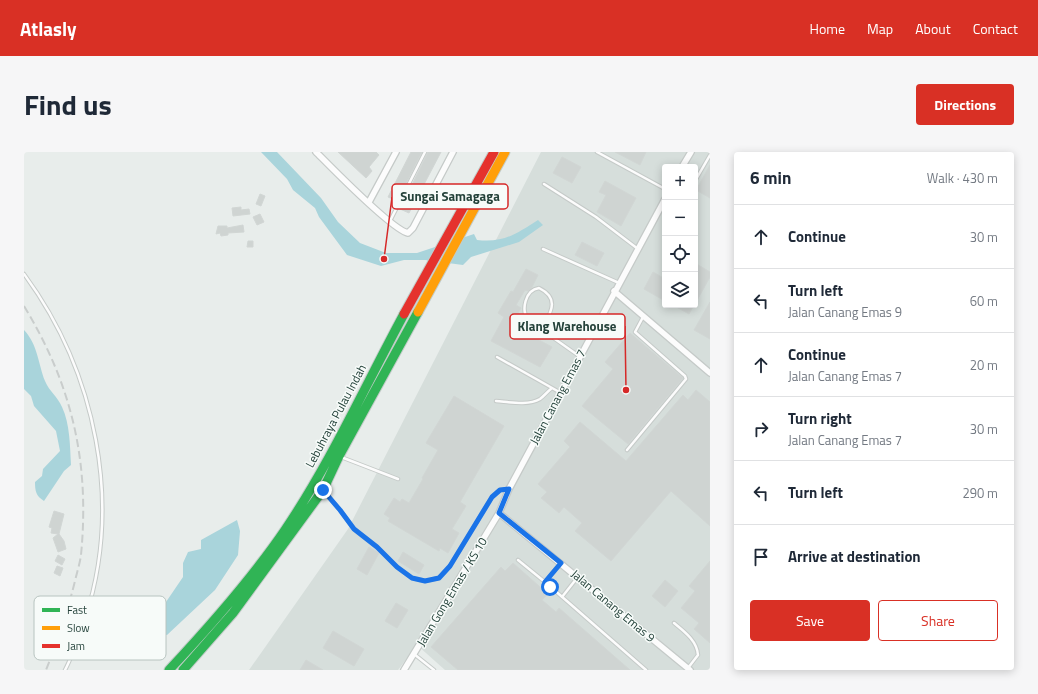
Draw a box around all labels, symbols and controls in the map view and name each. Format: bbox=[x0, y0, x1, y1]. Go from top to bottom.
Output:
text: Atlasly bbox=[20, 14, 77, 43]
text: Home bbox=[810, 18, 845, 39]
text: Map bbox=[867, 18, 893, 39]
text: About bbox=[915, 18, 951, 39]
text: Contact bbox=[973, 18, 1018, 39]
text: Find us bbox=[24, 83, 112, 126]
button: Directions bbox=[916, 84, 1014, 125]
map controls bbox=[662, 164, 698, 308]
button: + bbox=[662, 164, 698, 200]
text: 6 min bbox=[750, 165, 791, 191]
text: Walk · 430 m bbox=[927, 168, 998, 188]
callout: Sungai Samagaga bbox=[392, 184, 508, 209]
text: Sungai Samagaga bbox=[400, 186, 500, 206]
button: − bbox=[662, 200, 698, 236]
text: Continue bbox=[788, 225, 846, 248]
icon: ahead bbox=[750, 226, 772, 248]
text: 30 m bbox=[970, 227, 998, 247]
button: locate bbox=[662, 236, 698, 272]
button: layers bbox=[662, 272, 698, 308]
text: Turn left bbox=[788, 279, 843, 302]
icon: left bbox=[750, 290, 772, 312]
text: 60 m bbox=[970, 291, 998, 311]
text: Jalan Canang Emas 9 bbox=[788, 302, 902, 322]
callout: Klang Warehouse bbox=[510, 314, 625, 339]
text: Klang Warehouse bbox=[518, 316, 617, 336]
text: Continue bbox=[788, 343, 846, 366]
street label: Jalan Canang Emas 7 bbox=[524, 346, 591, 448]
icon: ahead bbox=[750, 354, 772, 376]
text: 20 m bbox=[970, 355, 998, 375]
street label: Lebuhraya Pulau Indah bbox=[300, 361, 371, 471]
text: Jalan Canang Emas 7 bbox=[788, 366, 902, 386]
text: Turn right bbox=[788, 407, 852, 430]
icon: right bbox=[750, 418, 772, 440]
text: 30 m bbox=[970, 419, 998, 439]
text: Jalan Canang Emas 7 bbox=[788, 430, 902, 450]
route end bbox=[314, 481, 332, 499]
text: Turn left bbox=[788, 481, 843, 504]
icon: left bbox=[750, 482, 772, 504]
text: 290 m bbox=[962, 483, 998, 503]
street label: Jalan Gong Emas / KS 10 bbox=[411, 533, 492, 650]
text: Arrive at destination bbox=[788, 545, 921, 568]
icon: arrive bbox=[750, 546, 772, 568]
street label: Jalan Canang Emas 9 bbox=[567, 565, 660, 647]
route start bbox=[541, 578, 559, 596]
legend bbox=[34, 596, 166, 660]
button: Save bbox=[750, 600, 870, 641]
button: Share bbox=[878, 600, 998, 641]
text: Fast bbox=[67, 602, 87, 618]
text: Slow bbox=[67, 620, 90, 636]
text: Jam bbox=[67, 638, 85, 654]

